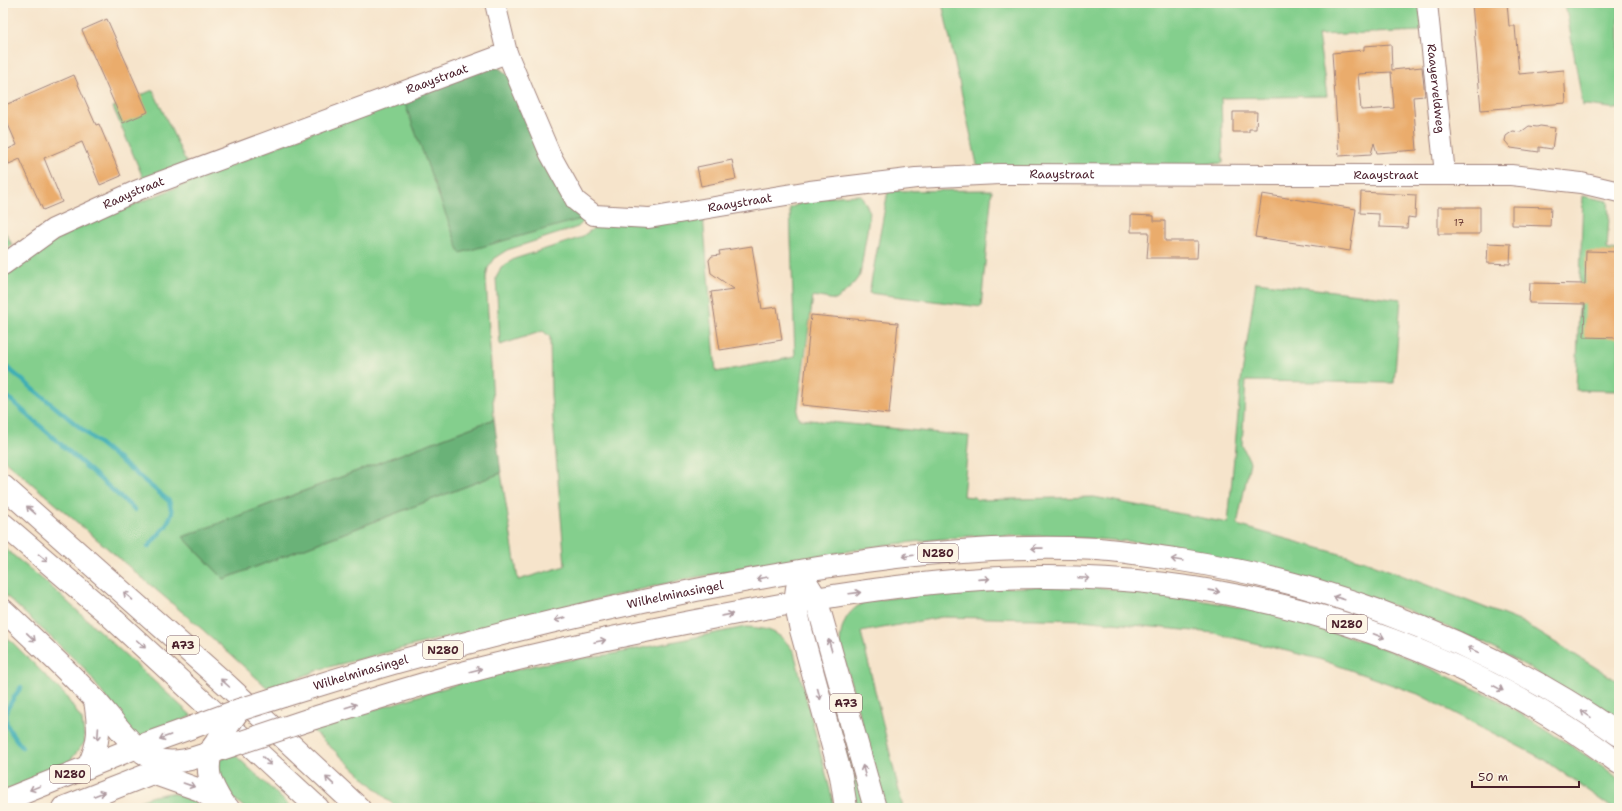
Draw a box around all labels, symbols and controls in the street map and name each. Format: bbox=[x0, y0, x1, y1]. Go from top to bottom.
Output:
street label: Raayerveldweg bbox=[1423, 43, 1449, 134]
street label: Raaystraat bbox=[404, 60, 470, 98]
street label: Raaystraat bbox=[1029, 166, 1095, 182]
street label: Raaystraat bbox=[1353, 167, 1419, 183]
street label: Raaystraat bbox=[100, 173, 167, 213]
street label: Raaystraat bbox=[706, 189, 773, 216]
house number: 17 bbox=[1454, 216, 1464, 229]
one-way arrow bbox=[25, 506, 36, 515]
road number: N280 bbox=[918, 544, 958, 562]
one-way arrow bbox=[1031, 544, 1044, 552]
one-way arrow bbox=[902, 552, 915, 560]
one-way arrow bbox=[38, 554, 49, 563]
one-way arrow bbox=[1170, 555, 1183, 563]
one-way arrow bbox=[756, 574, 769, 582]
one-way arrow bbox=[1077, 574, 1090, 581]
one-way arrow bbox=[977, 575, 990, 582]
street label: Wilhelminasingel bbox=[625, 577, 725, 612]
one-way arrow bbox=[1207, 587, 1220, 595]
one-way arrow bbox=[848, 589, 861, 597]
one-way arrow bbox=[123, 592, 134, 601]
one-way arrow bbox=[1333, 594, 1346, 601]
one-way arrow bbox=[721, 611, 734, 619]
road number: N280 bbox=[1327, 615, 1367, 633]
one-way arrow bbox=[554, 616, 567, 624]
one-way arrow bbox=[26, 632, 36, 642]
one-way arrow bbox=[1373, 632, 1385, 640]
road number: A73 bbox=[167, 636, 199, 654]
one-way arrow bbox=[593, 636, 606, 644]
one-way arrow bbox=[136, 639, 146, 649]
one-way arrow bbox=[825, 639, 833, 652]
road number: N280 bbox=[423, 641, 463, 659]
one-way arrow bbox=[1467, 646, 1479, 653]
street label: Wilhelminasingel bbox=[311, 651, 410, 694]
one-way arrow bbox=[469, 665, 482, 673]
one-way arrow bbox=[220, 679, 230, 688]
one-way arrow bbox=[1492, 685, 1504, 693]
one-way arrow bbox=[815, 687, 823, 700]
road number: A73 bbox=[830, 694, 862, 712]
one-way arrow bbox=[345, 702, 357, 710]
one-way arrow bbox=[1581, 709, 1592, 718]
one-way arrow bbox=[95, 727, 102, 740]
one-way arrow bbox=[158, 734, 171, 741]
one-way arrow bbox=[262, 756, 272, 766]
scale bar bbox=[1472, 763, 1579, 789]
one-way arrow bbox=[860, 764, 868, 777]
road number: N280 bbox=[50, 765, 90, 783]
text: 50 m bbox=[1478, 769, 1508, 785]
one-way arrow bbox=[325, 777, 335, 786]
one-way arrow bbox=[183, 782, 195, 790]
one-way arrow bbox=[30, 785, 42, 792]
one-way arrow bbox=[92, 789, 104, 797]

